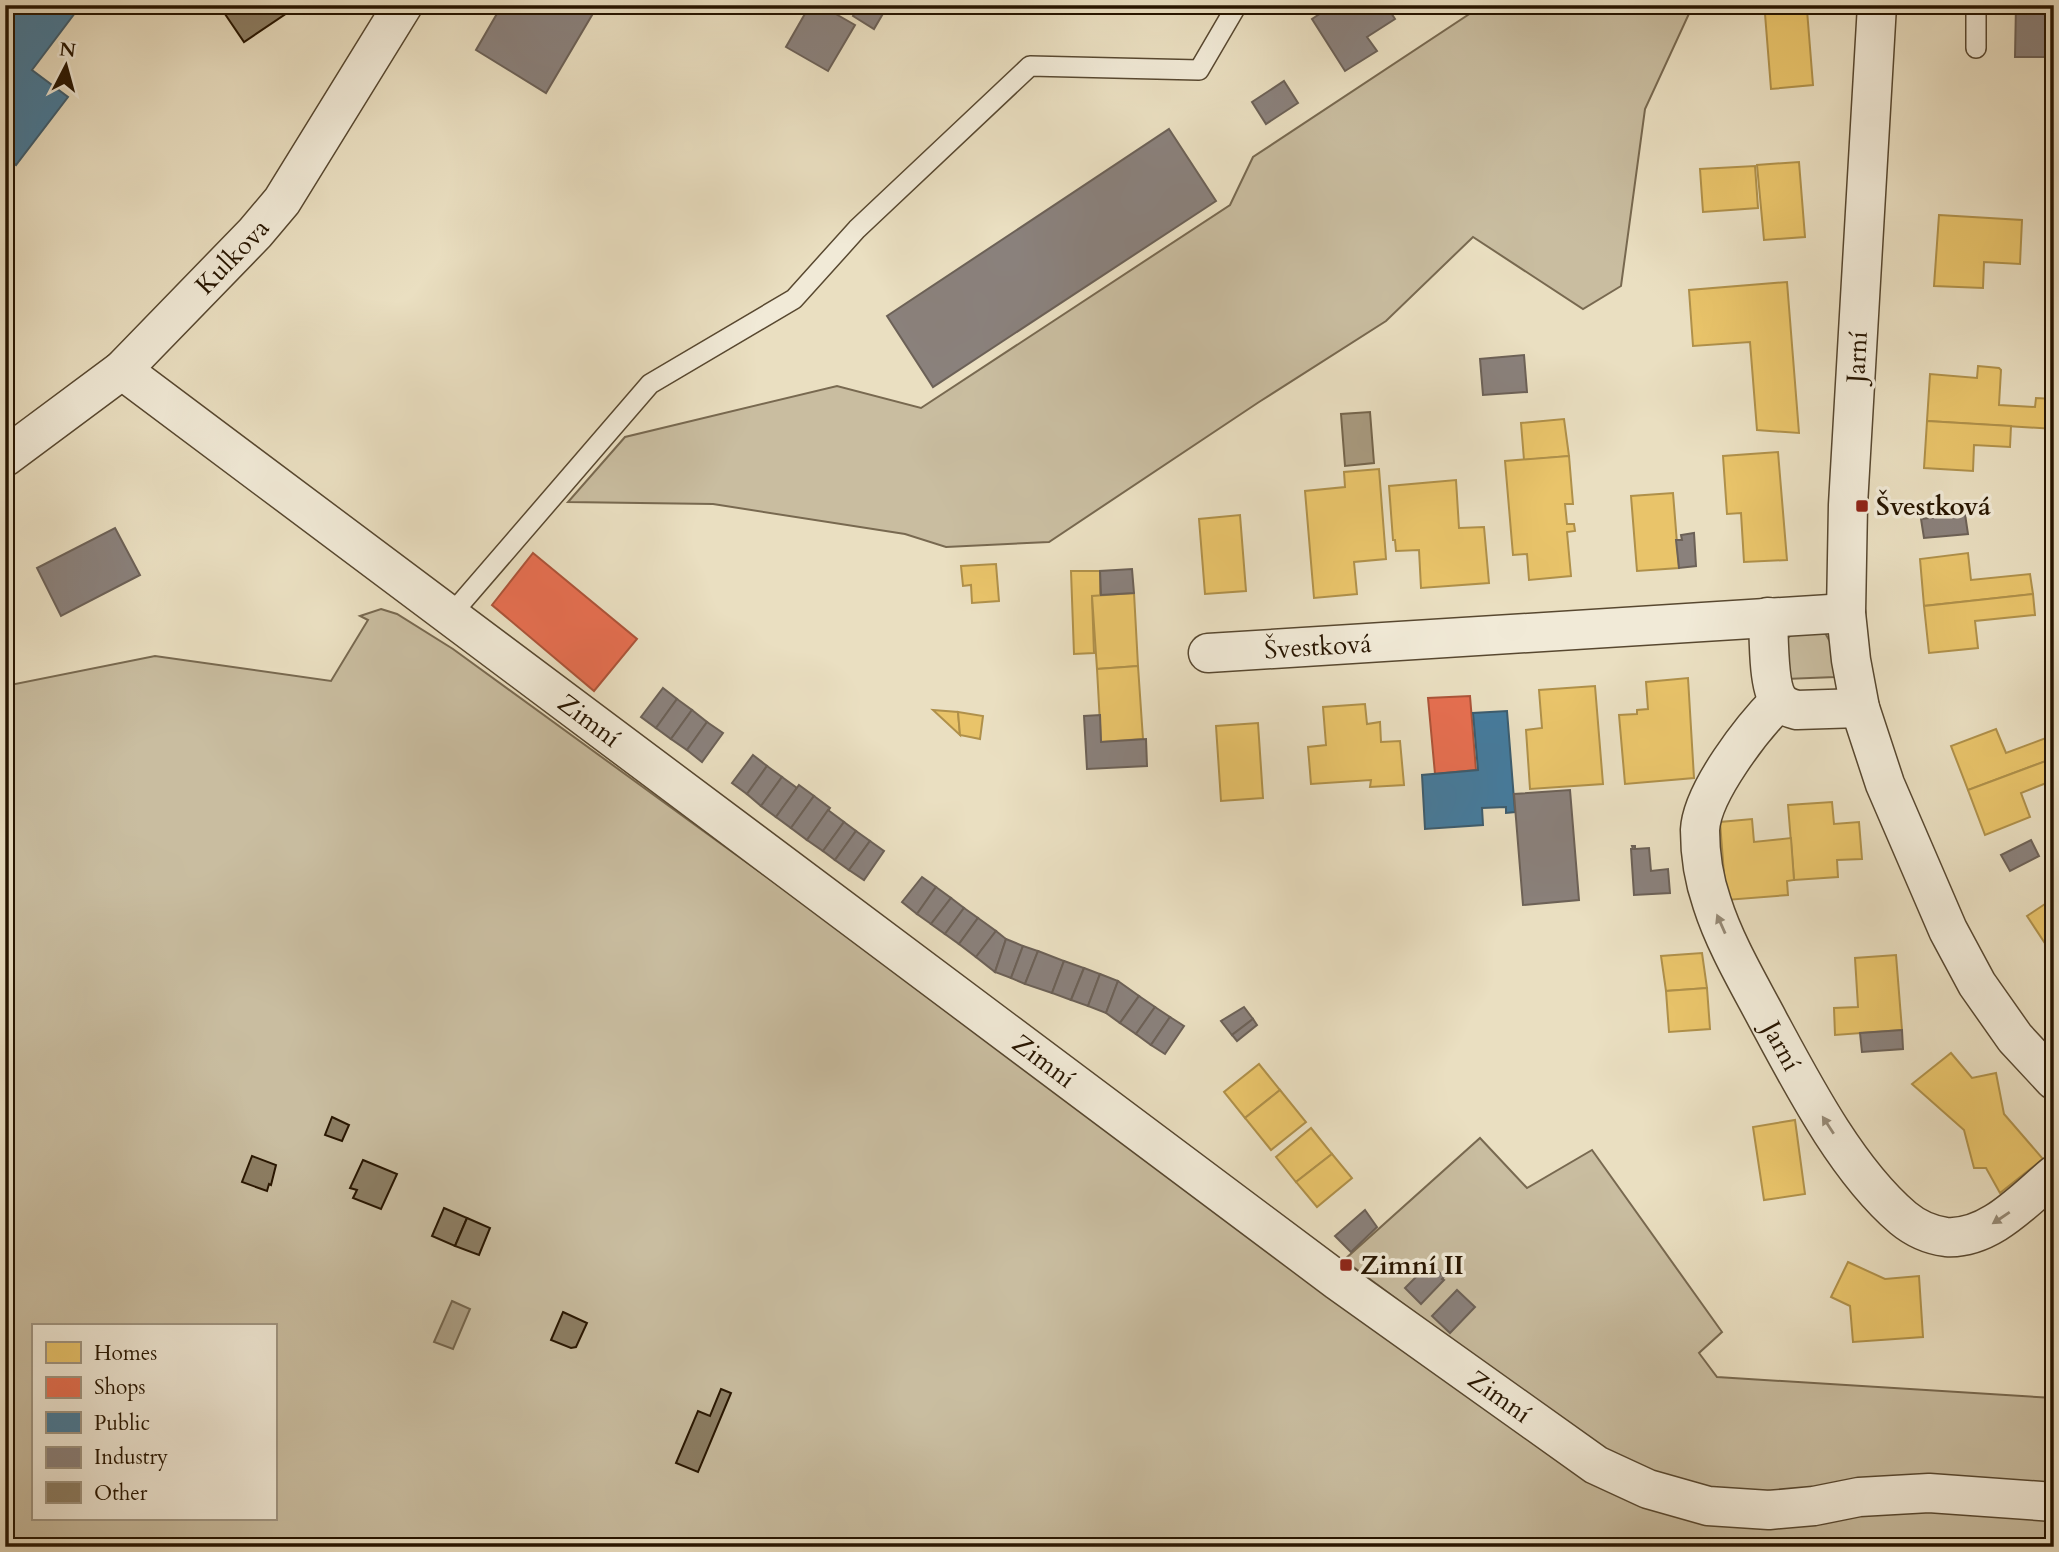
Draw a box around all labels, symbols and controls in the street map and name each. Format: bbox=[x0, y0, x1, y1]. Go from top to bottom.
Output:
north arrow bbox=[32, 32, 102, 102]
text: N bbox=[58, 36, 78, 64]
street label: Kulkova bbox=[187, 211, 277, 302]
street label: Jarní bbox=[1838, 330, 1876, 388]
place label: Švestková bbox=[1876, 489, 1991, 524]
marker: Švestková bbox=[1854, 498, 1870, 514]
street label: Švestková bbox=[1263, 625, 1372, 667]
street label: Zimní bbox=[551, 685, 628, 755]
one-way arrow bbox=[1715, 914, 1727, 934]
street label: Jarní bbox=[1752, 1011, 1809, 1077]
street label: Zimní bbox=[1005, 1026, 1082, 1096]
one-way arrow bbox=[1821, 1115, 1834, 1134]
one-way arrow bbox=[1991, 1211, 2010, 1224]
place label: Zimní II bbox=[1360, 1248, 1464, 1283]
marker: Zimní II bbox=[1338, 1257, 1354, 1273]
legend bbox=[32, 1324, 276, 1520]
text: Homes bbox=[94, 1339, 157, 1368]
street label: Zimní bbox=[1461, 1362, 1538, 1431]
text: Shops bbox=[94, 1373, 146, 1402]
text: Public bbox=[94, 1409, 150, 1438]
text: Industry bbox=[94, 1443, 168, 1472]
text: Other bbox=[94, 1479, 148, 1508]

